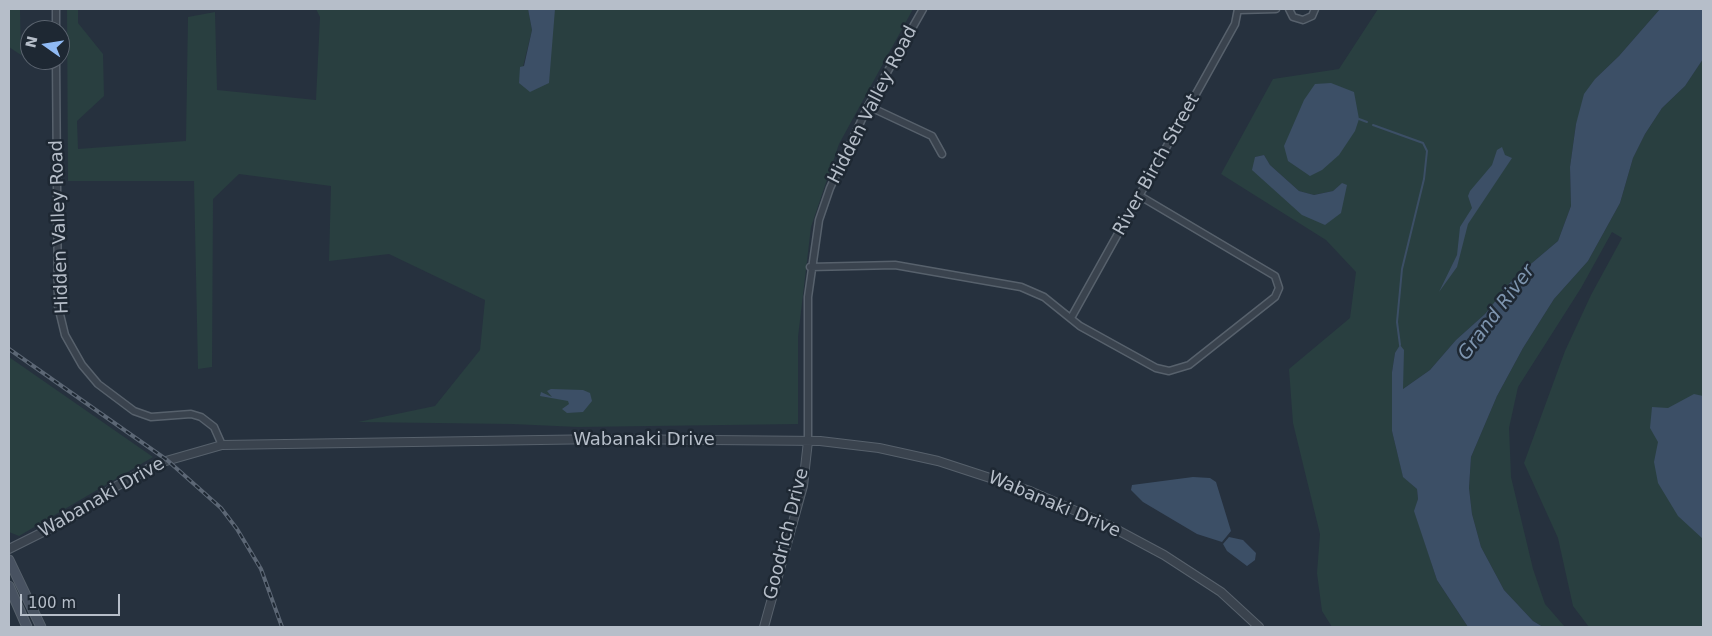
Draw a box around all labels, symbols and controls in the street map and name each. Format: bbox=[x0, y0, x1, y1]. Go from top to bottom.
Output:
north arrow bbox=[20, 20, 70, 70]
street label: Hidden Valley Road bbox=[824, 23, 922, 187]
text: N bbox=[22, 34, 40, 49]
street label: River Birch Street bbox=[1109, 90, 1205, 240]
street label: Hidden Valley Road bbox=[46, 140, 74, 314]
water label: Grand River bbox=[1454, 261, 1540, 365]
street label: Wabanaki Drive bbox=[573, 429, 715, 451]
street label: Wabanaki Drive bbox=[35, 453, 169, 543]
street label: Goodrich Drive bbox=[760, 466, 814, 602]
street label: Wabanaki Drive bbox=[985, 467, 1123, 543]
scale bar bbox=[22, 584, 122, 616]
text: 100 m bbox=[28, 594, 76, 612]

